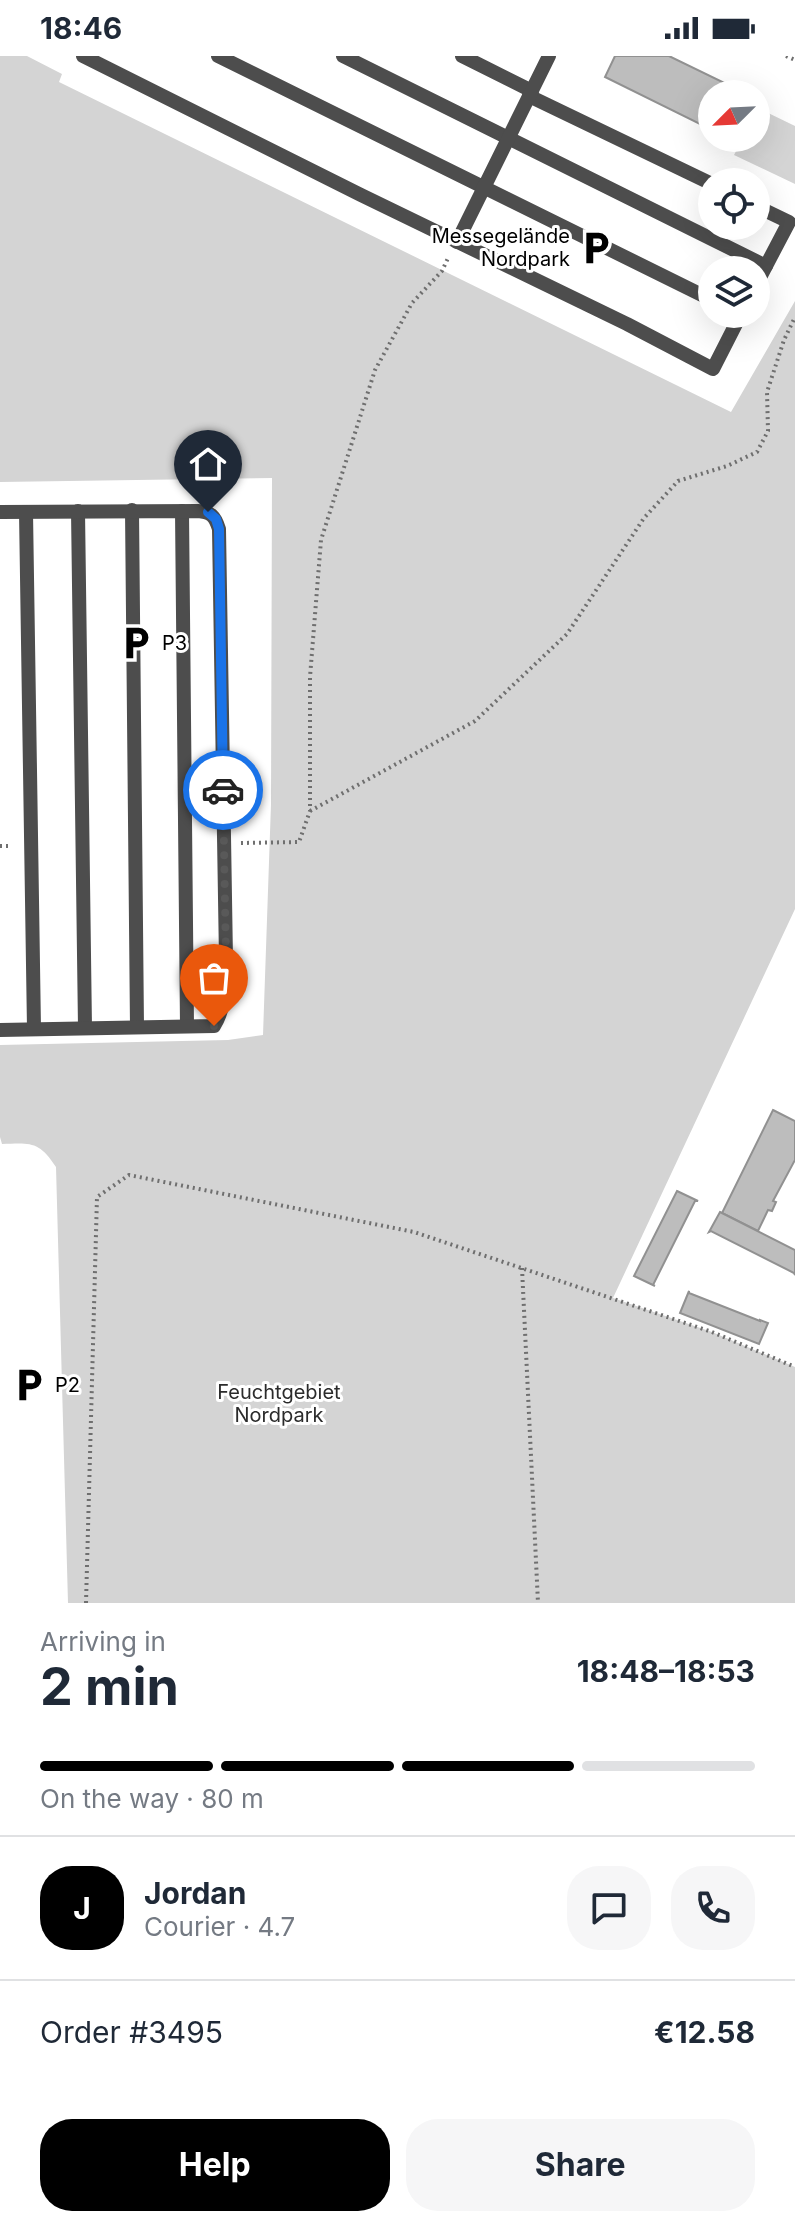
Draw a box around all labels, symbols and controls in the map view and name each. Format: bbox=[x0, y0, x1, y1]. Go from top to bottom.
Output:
text: 18:46 bbox=[40, 10, 122, 46]
north arrow bbox=[698, 80, 770, 152]
map controls bbox=[698, 80, 770, 328]
button: locate bbox=[698, 168, 770, 240]
place label: Messegelände Nordpark bbox=[432, 224, 570, 271]
parking icon: Messegelände Nordpark bbox=[577, 229, 615, 267]
button: layers bbox=[698, 256, 770, 328]
pin bbox=[174, 430, 242, 512]
icon: home bbox=[186, 442, 230, 486]
parking icon: P3 bbox=[117, 624, 155, 662]
place label: P3 bbox=[162, 631, 187, 655]
courier bbox=[183, 750, 263, 830]
icon: car bbox=[201, 768, 245, 812]
pin bbox=[180, 944, 248, 1026]
icon: bag bbox=[192, 956, 236, 1000]
parking icon: P2 bbox=[10, 1366, 48, 1404]
place label: P2 bbox=[55, 1373, 80, 1397]
park label: Feuchtgebiet Nordpark bbox=[217, 1380, 341, 1427]
text: Arriving in bbox=[40, 1626, 166, 1657]
text: 18:48–18:53 bbox=[577, 1653, 755, 1689]
text: 2 min bbox=[40, 1655, 179, 1718]
text: On the way · 80 m bbox=[40, 1783, 264, 1814]
button: chat bbox=[567, 1866, 651, 1950]
button: phone bbox=[671, 1866, 755, 1950]
text: Jordan bbox=[144, 1875, 246, 1911]
text: J bbox=[73, 1890, 91, 1926]
text: Courier · 4.7 bbox=[144, 1911, 295, 1942]
text: Order #3495 bbox=[40, 2014, 223, 2050]
text: €12.58 bbox=[654, 2014, 755, 2050]
button: Help bbox=[40, 2119, 390, 2211]
button: Share bbox=[406, 2119, 755, 2211]

